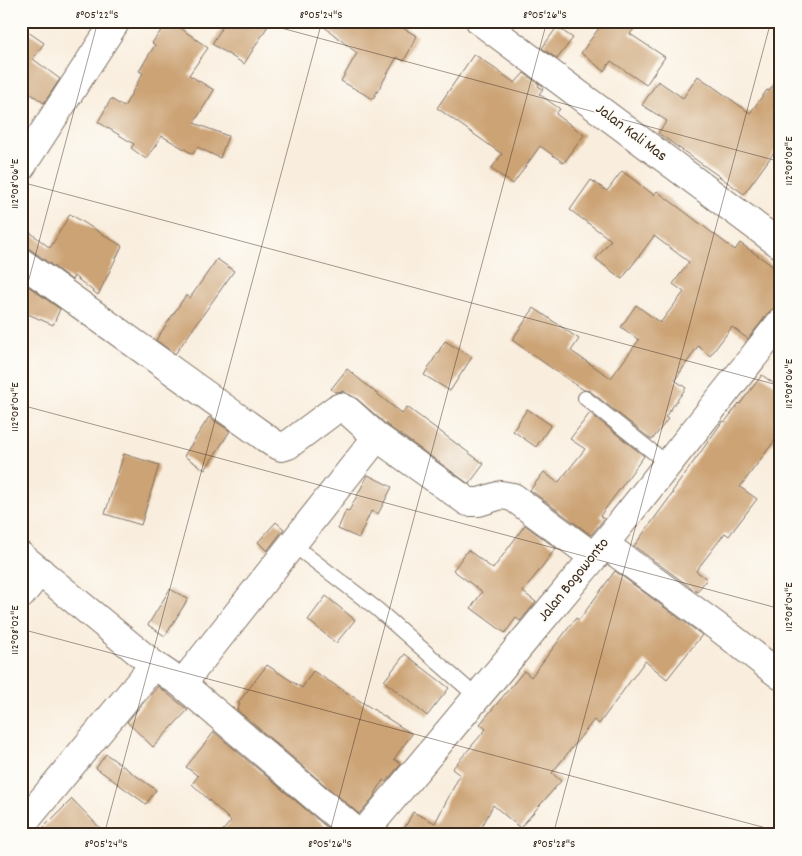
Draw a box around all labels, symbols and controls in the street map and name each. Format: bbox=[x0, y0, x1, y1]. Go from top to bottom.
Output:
text: 8°05'22"S bbox=[75, 7, 119, 24]
text: 8°05'24"S bbox=[300, 7, 342, 24]
text: 8°05'26"S bbox=[523, 7, 567, 24]
street label: Jalan Kali Mas bbox=[590, 98, 672, 168]
text: 112°08'08"E bbox=[781, 136, 798, 186]
text: 112°08'06"E bbox=[7, 158, 24, 209]
text: 112°08'06"E bbox=[781, 358, 798, 409]
text: 112°08'04"E bbox=[7, 382, 24, 432]
street label: Jalan Bogowonto bbox=[533, 533, 615, 627]
text: 112°08'04"E bbox=[781, 582, 798, 632]
text: 112°08'02"E bbox=[7, 605, 24, 655]
text: 8°05'24"S bbox=[85, 836, 127, 853]
text: 8°05'26"S bbox=[308, 836, 352, 853]
text: 8°05'28"S bbox=[533, 836, 575, 853]

